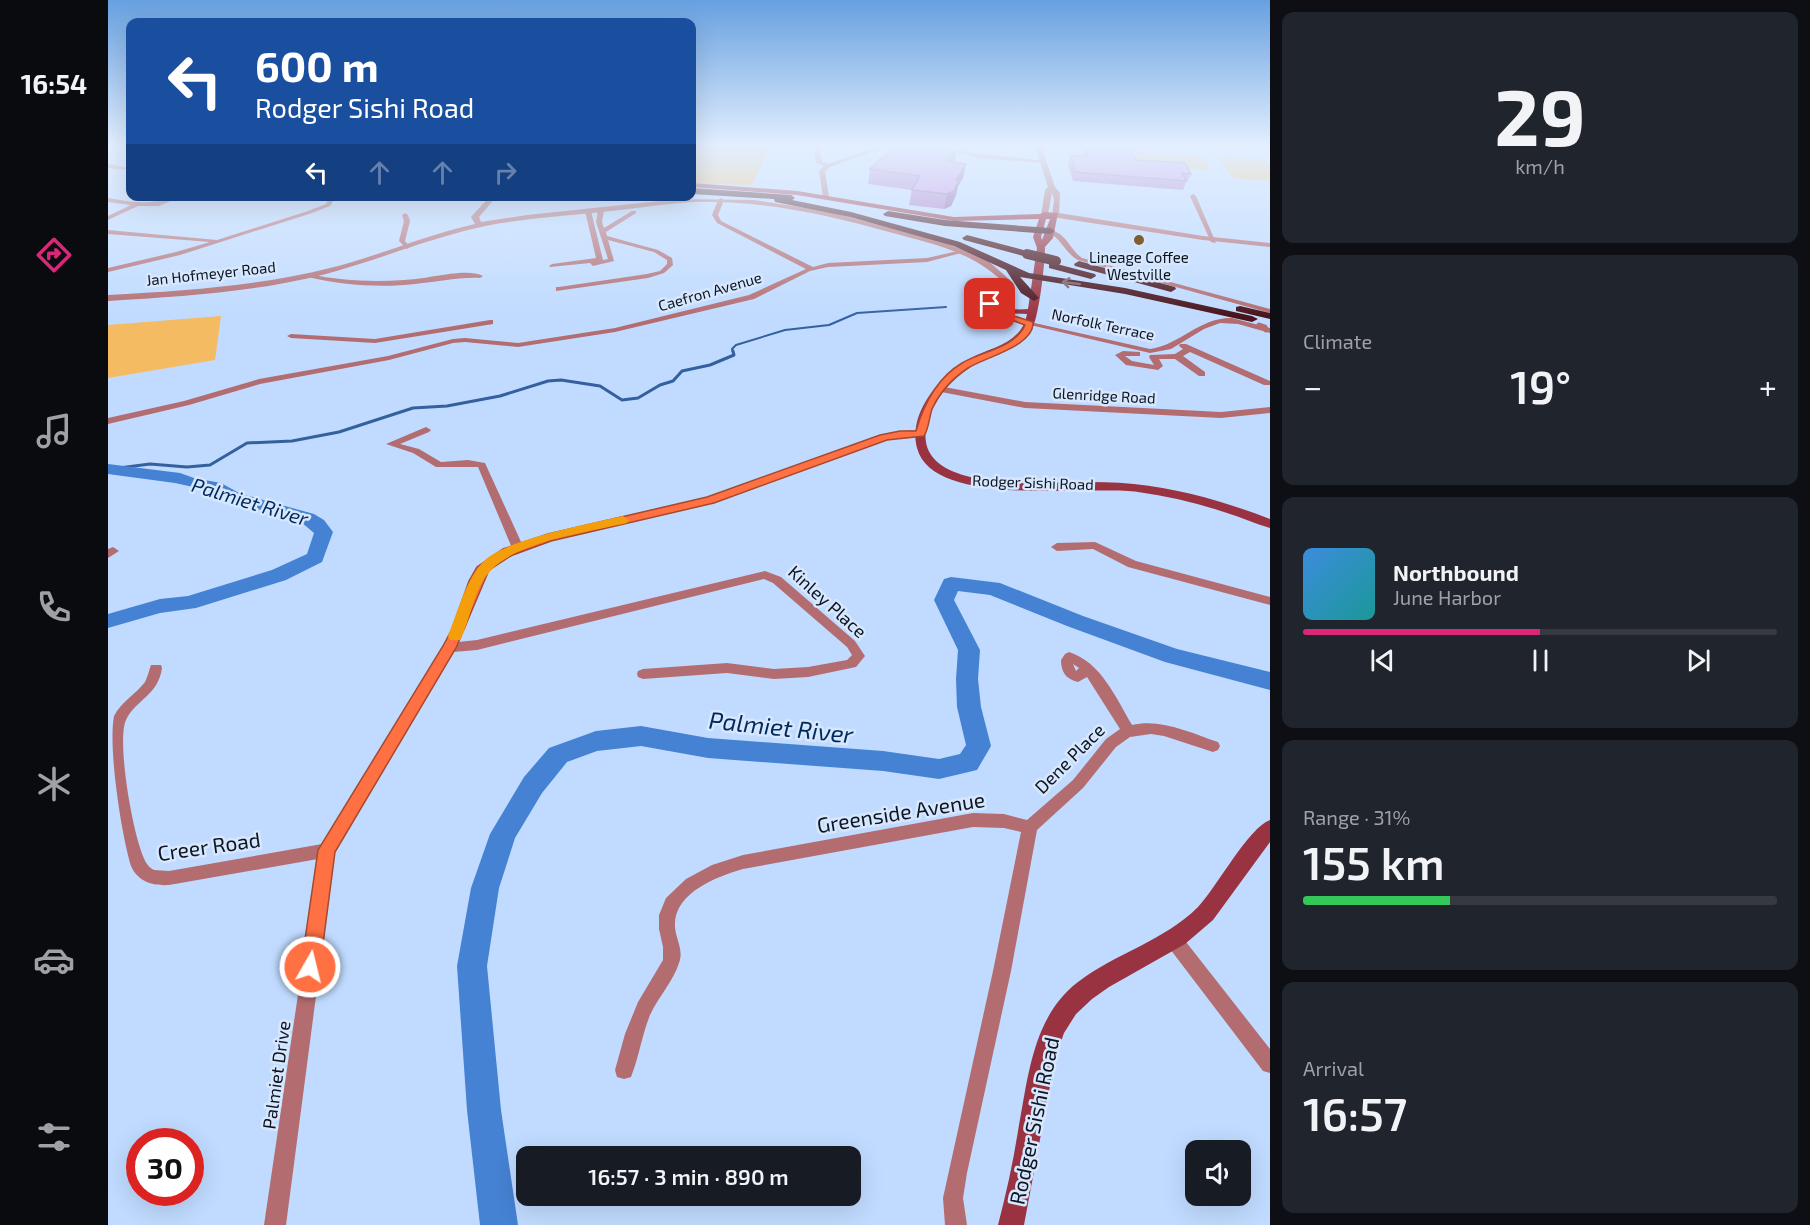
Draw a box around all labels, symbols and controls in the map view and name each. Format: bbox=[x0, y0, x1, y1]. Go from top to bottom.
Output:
text: 600 m bbox=[255, 40, 379, 90]
icon: left bbox=[156, 42, 234, 120]
text: 16:54 bbox=[21, 67, 87, 99]
text: 29 bbox=[1494, 68, 1586, 162]
text: Rodger Sishi Road bbox=[255, 91, 474, 123]
text: km/h bbox=[1515, 154, 1565, 178]
icon: left bbox=[300, 156, 333, 189]
icon: ahead bbox=[363, 156, 396, 189]
icon: ahead bbox=[426, 156, 459, 189]
icon: right bbox=[489, 156, 522, 189]
marker: Lineage Coffee Westville bbox=[1132, 233, 1146, 247]
icon: directions bbox=[33, 234, 75, 276]
place label: Lineage Coffee Westville bbox=[1089, 248, 1189, 283]
street label: Jan Hofmeyer Road bbox=[145, 257, 277, 289]
street label: Caefron Avenue bbox=[656, 268, 764, 314]
one-way arrow bbox=[1061, 277, 1081, 288]
pin bbox=[964, 278, 1015, 329]
icon: arrive bbox=[973, 287, 1006, 320]
street label: Norfolk Terrace bbox=[1050, 304, 1156, 344]
text: Climate bbox=[1303, 329, 1372, 353]
text: 19° bbox=[1510, 359, 1571, 413]
text: − bbox=[1303, 366, 1322, 406]
text: + bbox=[1759, 366, 1777, 406]
street label: Glenridge Road bbox=[1052, 383, 1156, 407]
icon: music bbox=[33, 410, 75, 452]
street label: Rodger Sishi Road bbox=[972, 471, 1094, 493]
water label: Palmiet River bbox=[189, 472, 313, 530]
text: Northbound bbox=[1393, 559, 1519, 585]
street label: Kinley Place bbox=[784, 560, 871, 642]
text: June Harbor bbox=[1393, 585, 1501, 609]
icon: phone bbox=[33, 586, 75, 628]
icon: previous bbox=[1366, 644, 1399, 677]
icon: pause bbox=[1524, 644, 1557, 677]
icon: next bbox=[1682, 644, 1715, 677]
water label: Palmiet River bbox=[708, 705, 855, 749]
street label: Dene Place bbox=[1030, 719, 1109, 798]
icon: climate bbox=[33, 763, 75, 805]
street label: Greenside Avenue bbox=[815, 786, 987, 837]
text: Range · 31% bbox=[1303, 805, 1410, 829]
street label: Creer Road bbox=[156, 826, 262, 865]
text: 155 km bbox=[1303, 835, 1444, 889]
position arrow bbox=[278, 935, 342, 999]
icon: car bbox=[33, 939, 75, 981]
street label: Palmiet Drive bbox=[258, 1019, 295, 1131]
street label: Rodger Sishi Road bbox=[1004, 1035, 1063, 1207]
text: Arrival bbox=[1303, 1056, 1364, 1080]
text: 16:57 bbox=[1303, 1086, 1407, 1140]
icon: filters bbox=[33, 1116, 75, 1158]
speed limit sign: 30 bbox=[126, 1128, 204, 1206]
map controls bbox=[1185, 1140, 1251, 1206]
button: sound bbox=[1185, 1140, 1251, 1206]
text: 16:57 · 3 min · 890 m bbox=[588, 1163, 789, 1189]

